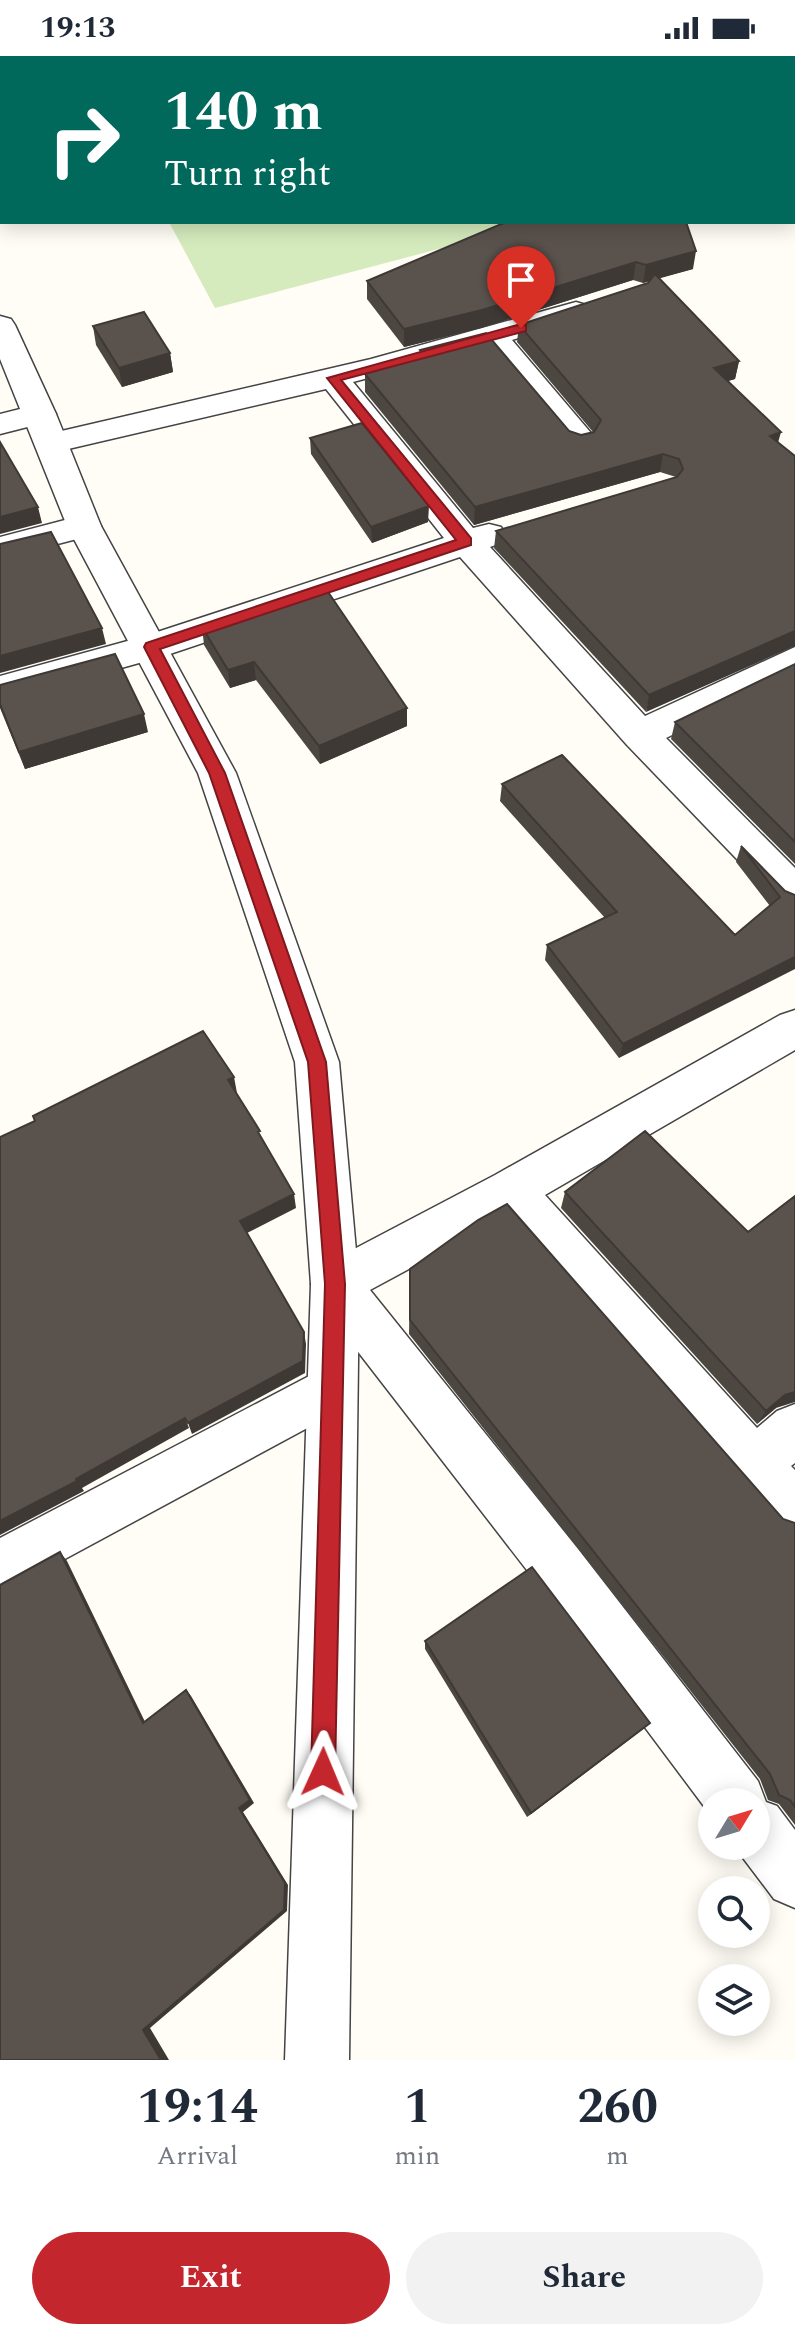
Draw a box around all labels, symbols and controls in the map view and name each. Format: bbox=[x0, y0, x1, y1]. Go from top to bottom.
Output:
text: 19:13 bbox=[40, 5, 115, 51]
text: 140 m bbox=[164, 70, 323, 155]
icon: right bbox=[32, 88, 136, 192]
text: Turn right bbox=[164, 147, 331, 202]
pin bbox=[487, 246, 555, 328]
icon: arrive bbox=[499, 258, 543, 302]
position arrow bbox=[281, 1730, 365, 1814]
north arrow bbox=[698, 1788, 770, 1860]
map controls bbox=[698, 1788, 770, 2036]
button: search bbox=[698, 1876, 770, 1948]
button: layers bbox=[698, 1964, 770, 2036]
text: 19:14 bbox=[137, 2071, 258, 2144]
text: 1 bbox=[404, 2071, 431, 2144]
text: 260 bbox=[577, 2071, 658, 2144]
text: Arrival bbox=[157, 2136, 238, 2176]
text: min bbox=[395, 2136, 440, 2176]
text: m bbox=[606, 2136, 629, 2176]
button: Exit bbox=[32, 2232, 390, 2324]
button: Share bbox=[406, 2232, 763, 2324]

